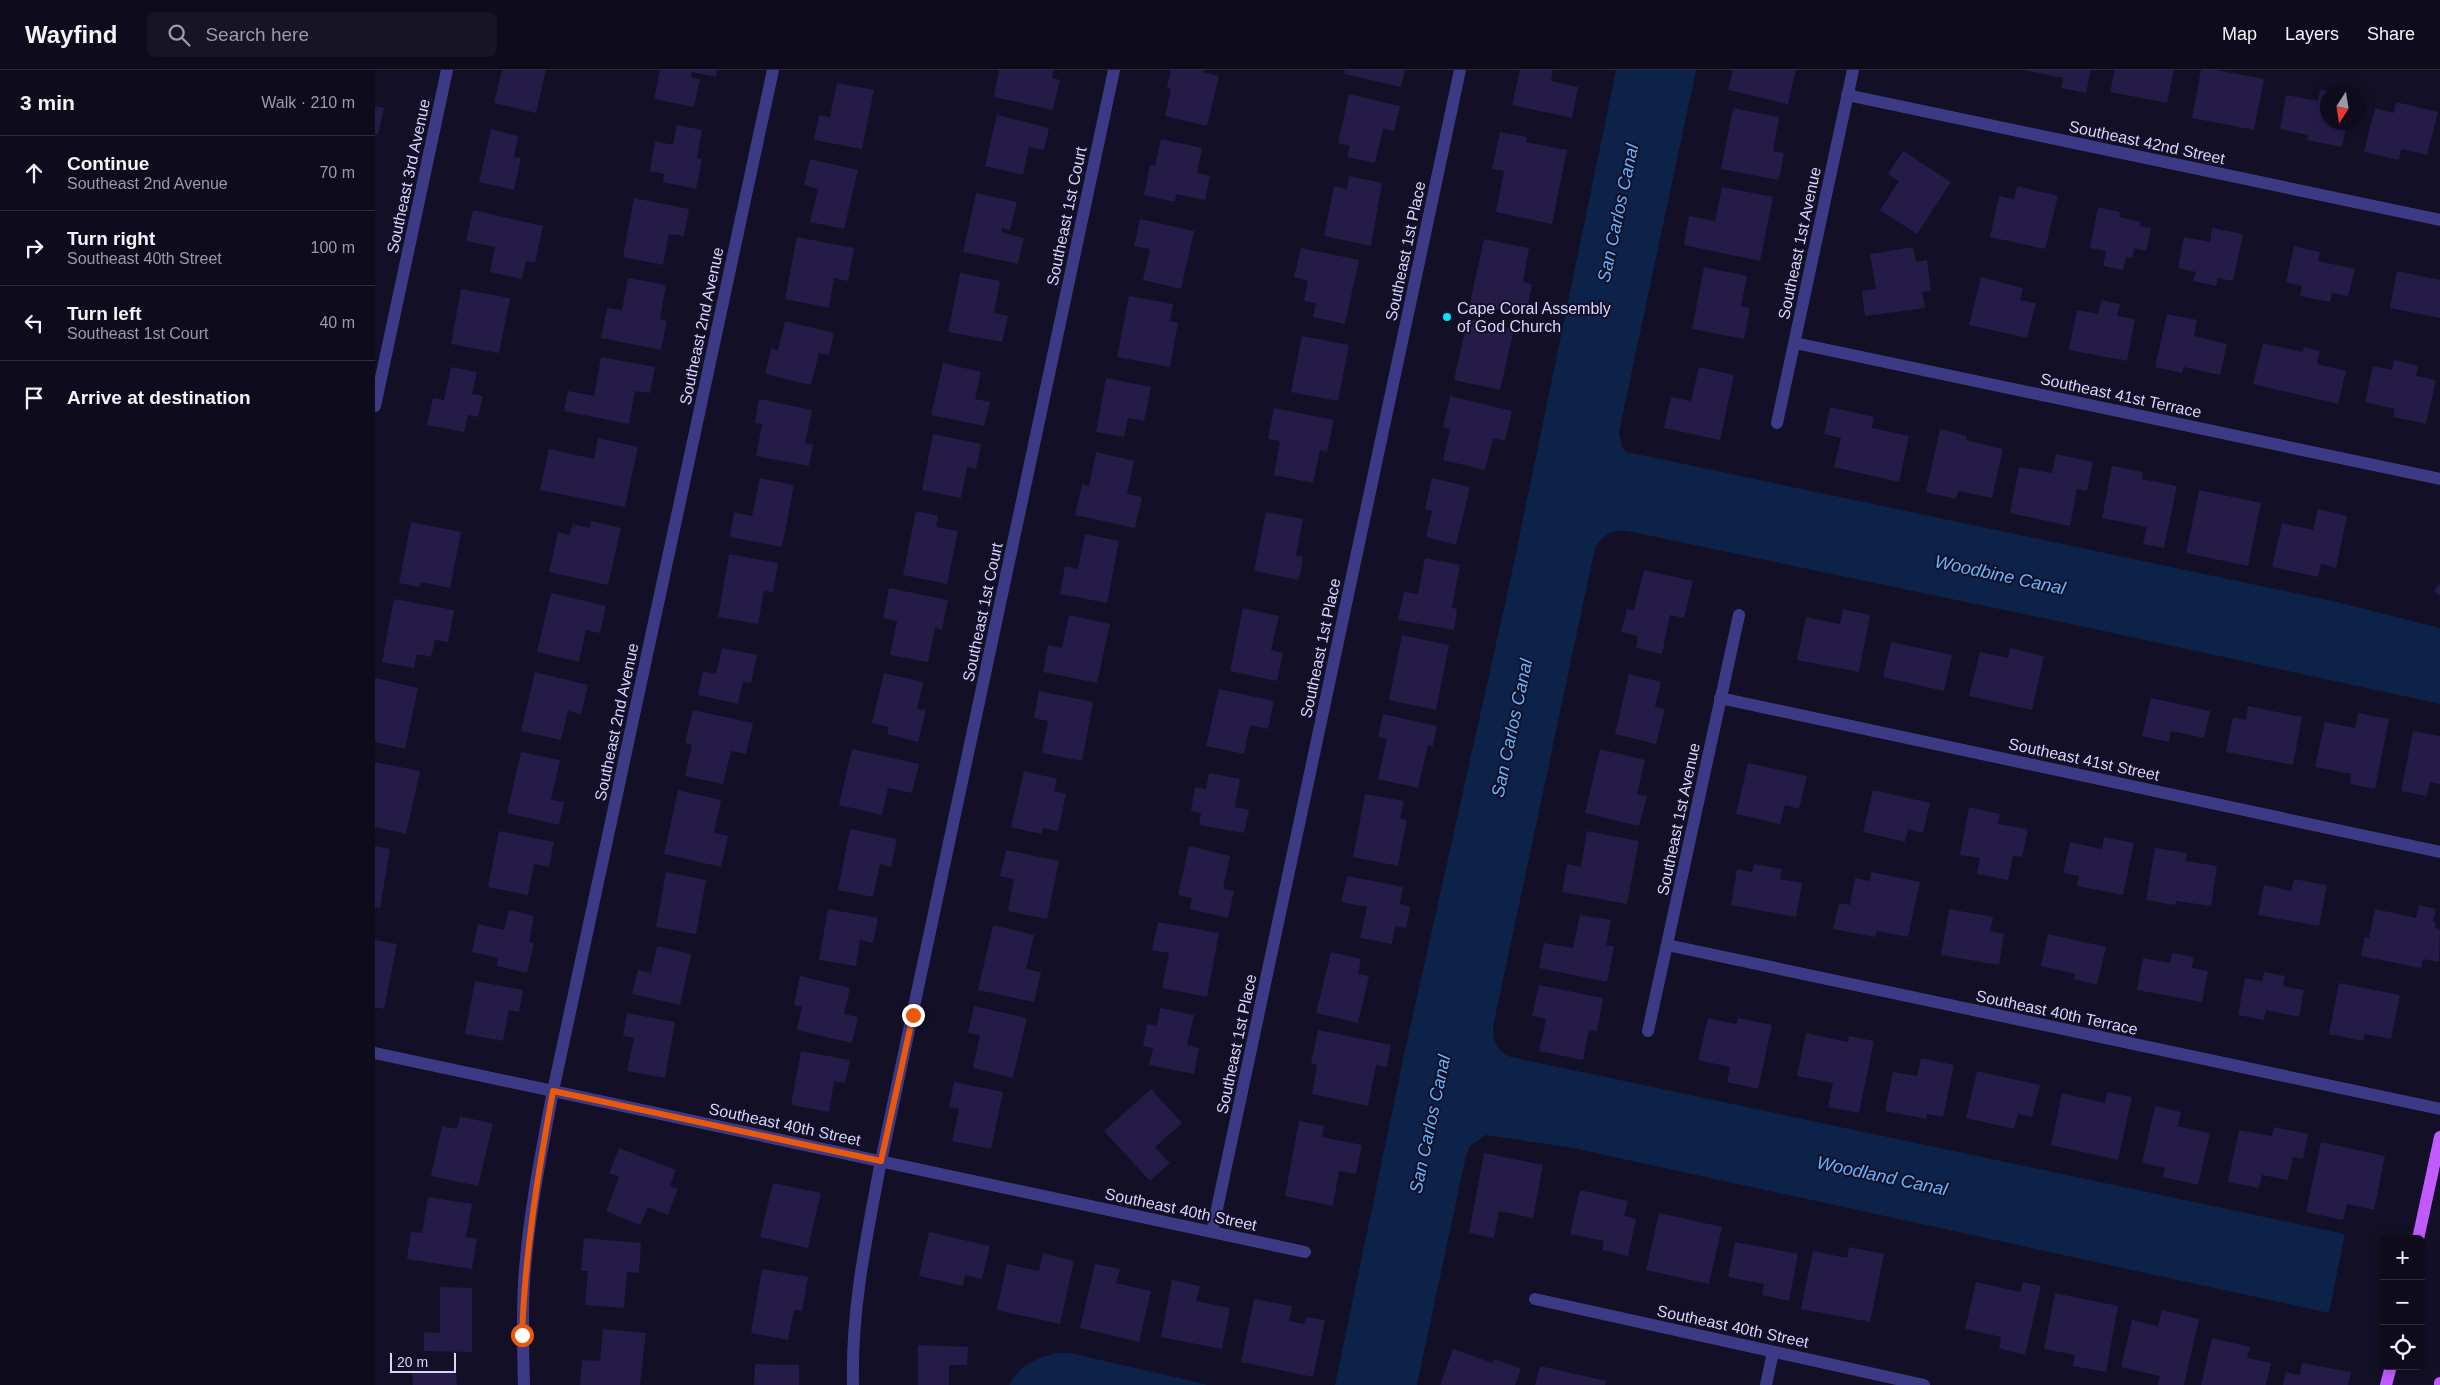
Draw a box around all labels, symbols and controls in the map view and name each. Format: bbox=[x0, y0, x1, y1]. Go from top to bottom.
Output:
search box bbox=[147, 12, 497, 57]
text: Wayfind bbox=[25, 21, 117, 48]
icon: search bbox=[165, 21, 193, 49]
text: Search here bbox=[205, 24, 309, 45]
text: Map bbox=[2222, 24, 2257, 44]
text: Layers bbox=[2285, 24, 2339, 44]
text: Share bbox=[2367, 24, 2415, 44]
north arrow bbox=[2320, 85, 2365, 130]
text: 3 min bbox=[20, 91, 75, 114]
text: Walk · 210 m bbox=[261, 94, 355, 111]
street label: Southeast 3rd Avenue bbox=[384, 97, 433, 255]
street label: Southeast 42nd Street bbox=[2067, 118, 2227, 167]
water label: San Carlos Canal bbox=[1594, 141, 1643, 284]
street label: Southeast 1st Court bbox=[1043, 145, 1090, 287]
text: Continue bbox=[67, 153, 149, 174]
icon: ahead bbox=[20, 159, 48, 187]
text: 70 m bbox=[319, 164, 355, 181]
street label: Southeast 1st Avenue bbox=[1775, 165, 1824, 321]
text: Southeast 2nd Avenue bbox=[67, 175, 228, 192]
street label: Southeast 1st Place bbox=[1382, 180, 1429, 322]
text: Turn right bbox=[67, 228, 155, 249]
icon: right bbox=[20, 234, 48, 262]
text: 100 m bbox=[311, 239, 355, 256]
street label: Southeast 2nd Avenue bbox=[676, 246, 727, 406]
text: Southeast 40th Street bbox=[67, 250, 222, 267]
place label: Cape Coral Assembly of God Church bbox=[1457, 300, 1611, 335]
text: Turn left bbox=[67, 303, 142, 324]
icon: left bbox=[20, 309, 48, 337]
marker: Cape Coral Assembly of God Church bbox=[1441, 311, 1453, 323]
text: 40 m bbox=[319, 314, 355, 331]
text: Southeast 1st Court bbox=[67, 325, 208, 342]
street label: Southeast 41st Terrace bbox=[2039, 370, 2203, 421]
icon: arrive bbox=[20, 384, 48, 412]
text: Arrive at destination bbox=[67, 387, 251, 408]
street label: Southeast 1st Court bbox=[959, 541, 1006, 683]
water label: Woodbine Canal bbox=[1933, 551, 2068, 599]
street label: Southeast 1st Place bbox=[1297, 577, 1344, 719]
street label: Southeast 2nd Avenue bbox=[591, 642, 642, 802]
water label: San Carlos Canal bbox=[1488, 656, 1537, 799]
street label: Southeast 41st Street bbox=[2007, 735, 2161, 784]
street label: Southeast 1st Avenue bbox=[1654, 741, 1703, 897]
street label: Southeast 1st Place bbox=[1213, 973, 1260, 1115]
street label: Southeast 40th Terrace bbox=[1974, 987, 2140, 1038]
route end bbox=[902, 1004, 925, 1027]
water label: San Carlos Canal bbox=[1406, 1052, 1455, 1195]
street label: Southeast 40th Street bbox=[707, 1100, 863, 1149]
water label: Woodland Canal bbox=[1815, 1152, 1950, 1200]
street label: Southeast 40th Street bbox=[1103, 1185, 1259, 1234]
map controls bbox=[2380, 1235, 2425, 1370]
button: + bbox=[2380, 1235, 2425, 1280]
button: − bbox=[2380, 1280, 2425, 1325]
street label: Southeast 40th Street bbox=[1655, 1302, 1811, 1351]
route start bbox=[511, 1324, 534, 1347]
button: locate bbox=[2380, 1325, 2425, 1370]
scale bar bbox=[390, 1350, 456, 1373]
text: 20 m bbox=[397, 1354, 428, 1370]

